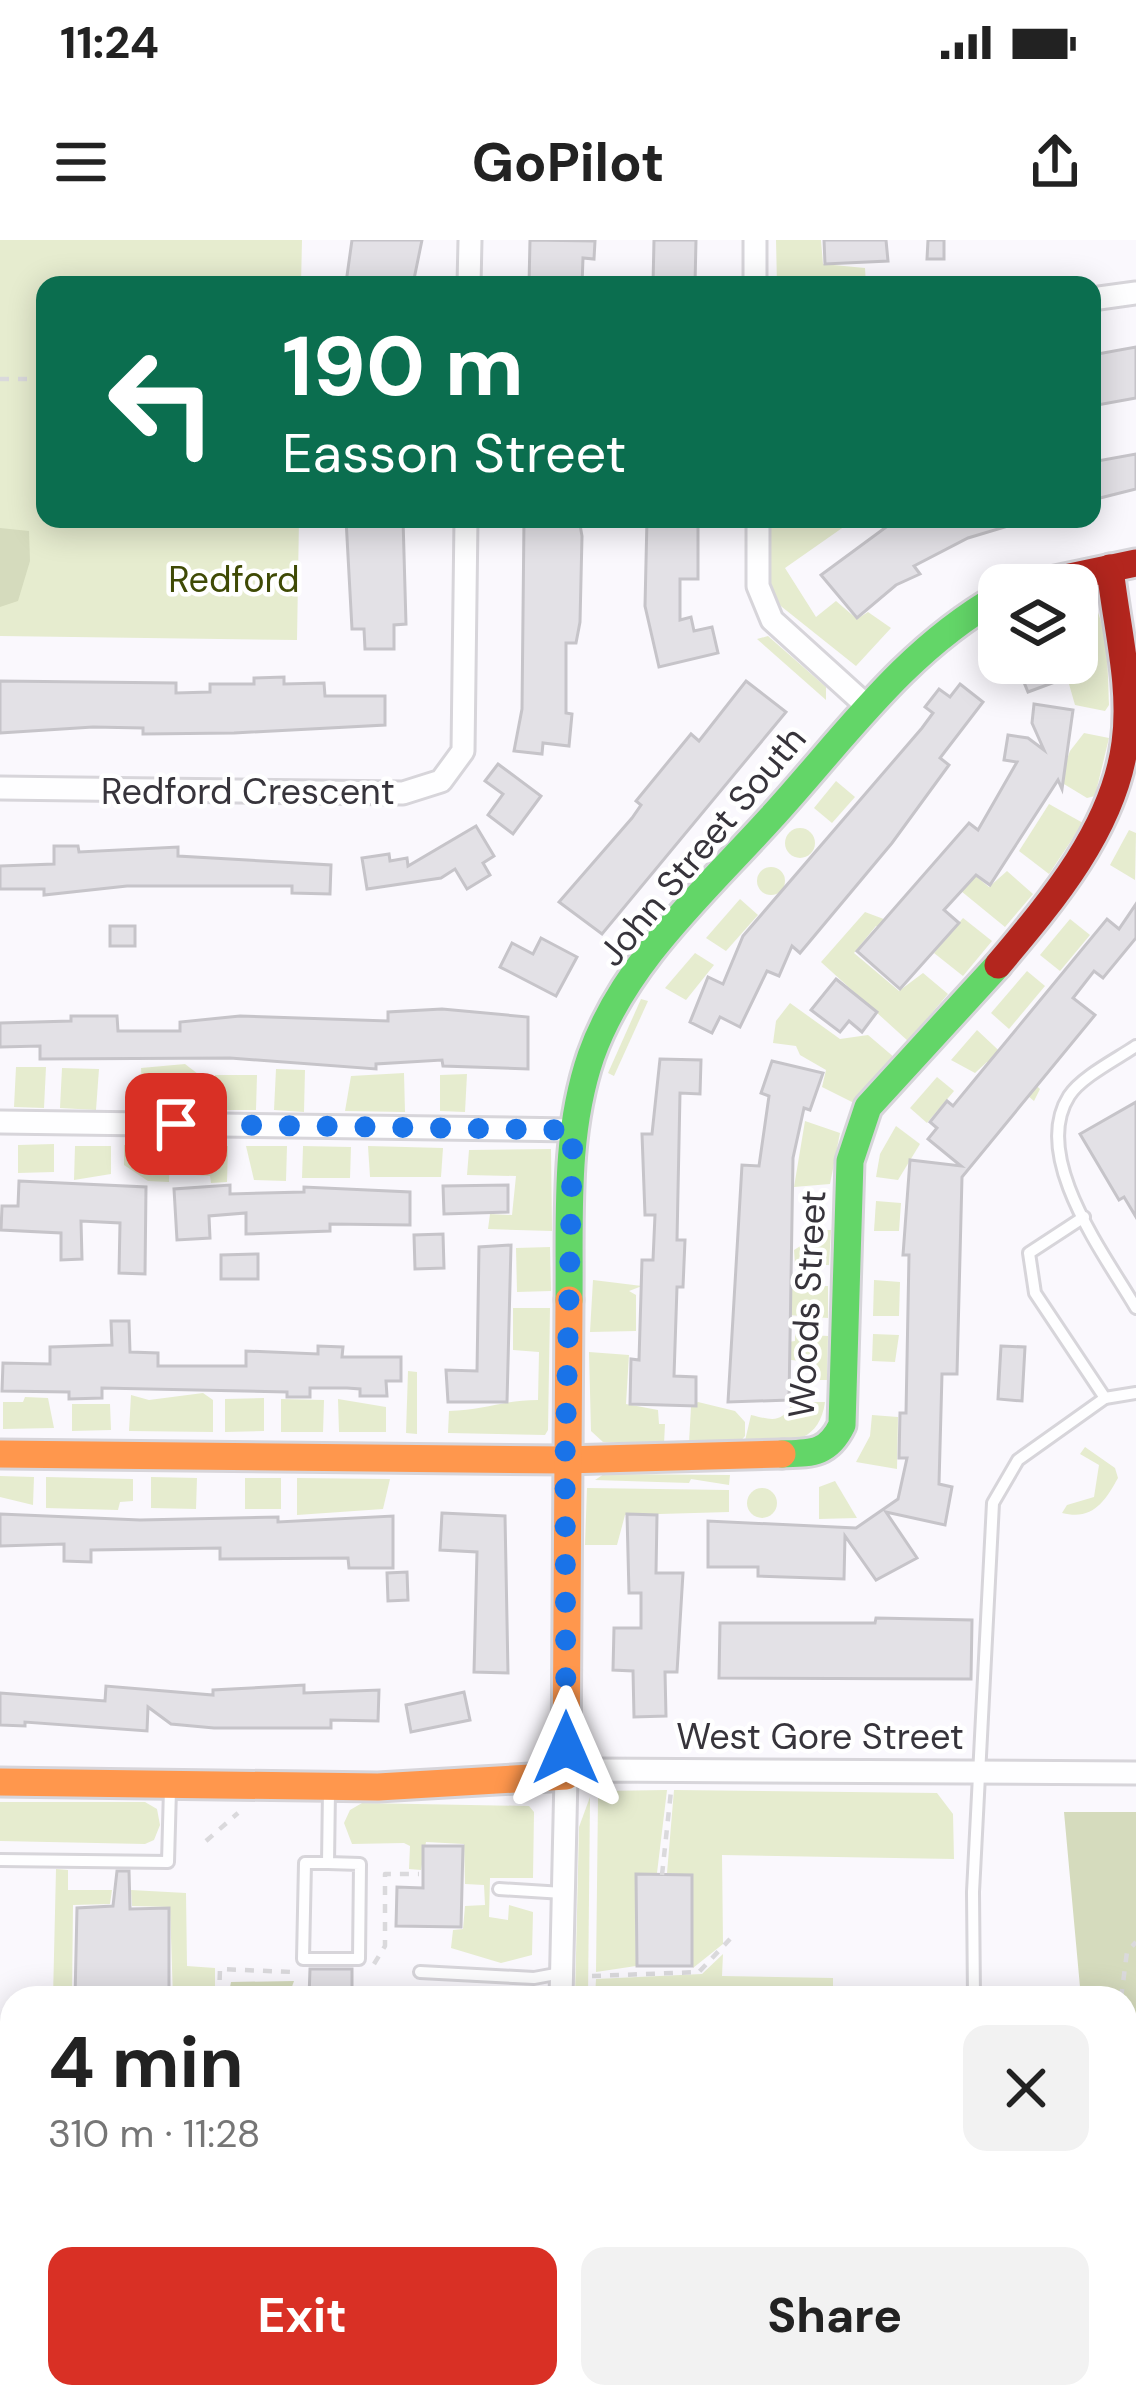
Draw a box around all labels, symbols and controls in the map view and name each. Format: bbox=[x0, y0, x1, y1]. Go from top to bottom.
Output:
text: 11:24 bbox=[60, 13, 159, 72]
text: GoPilot bbox=[472, 127, 664, 198]
icon: menu bbox=[48, 129, 114, 195]
icon: share bbox=[1022, 129, 1088, 195]
text: 190 m bbox=[282, 312, 524, 421]
icon: left bbox=[84, 324, 240, 480]
text: Easson Street bbox=[282, 418, 627, 489]
park label: Redford bbox=[168, 556, 300, 603]
map controls bbox=[978, 564, 1098, 684]
button: layers bbox=[978, 564, 1098, 684]
street label: John Street South bbox=[588, 716, 816, 976]
street label: Redford Crescent bbox=[101, 768, 395, 815]
pin bbox=[125, 1073, 227, 1175]
icon: arrive bbox=[143, 1091, 209, 1157]
street label: Woods Street bbox=[778, 1189, 836, 1419]
position arrow bbox=[503, 1685, 629, 1811]
street label: West Gore Street bbox=[676, 1713, 964, 1760]
text: 4 min bbox=[48, 2016, 244, 2109]
button: close bbox=[963, 2025, 1089, 2151]
text: 310 m · 11:28 bbox=[48, 2108, 261, 2159]
button: Exit bbox=[48, 2247, 557, 2385]
button: Share bbox=[581, 2247, 1089, 2385]

